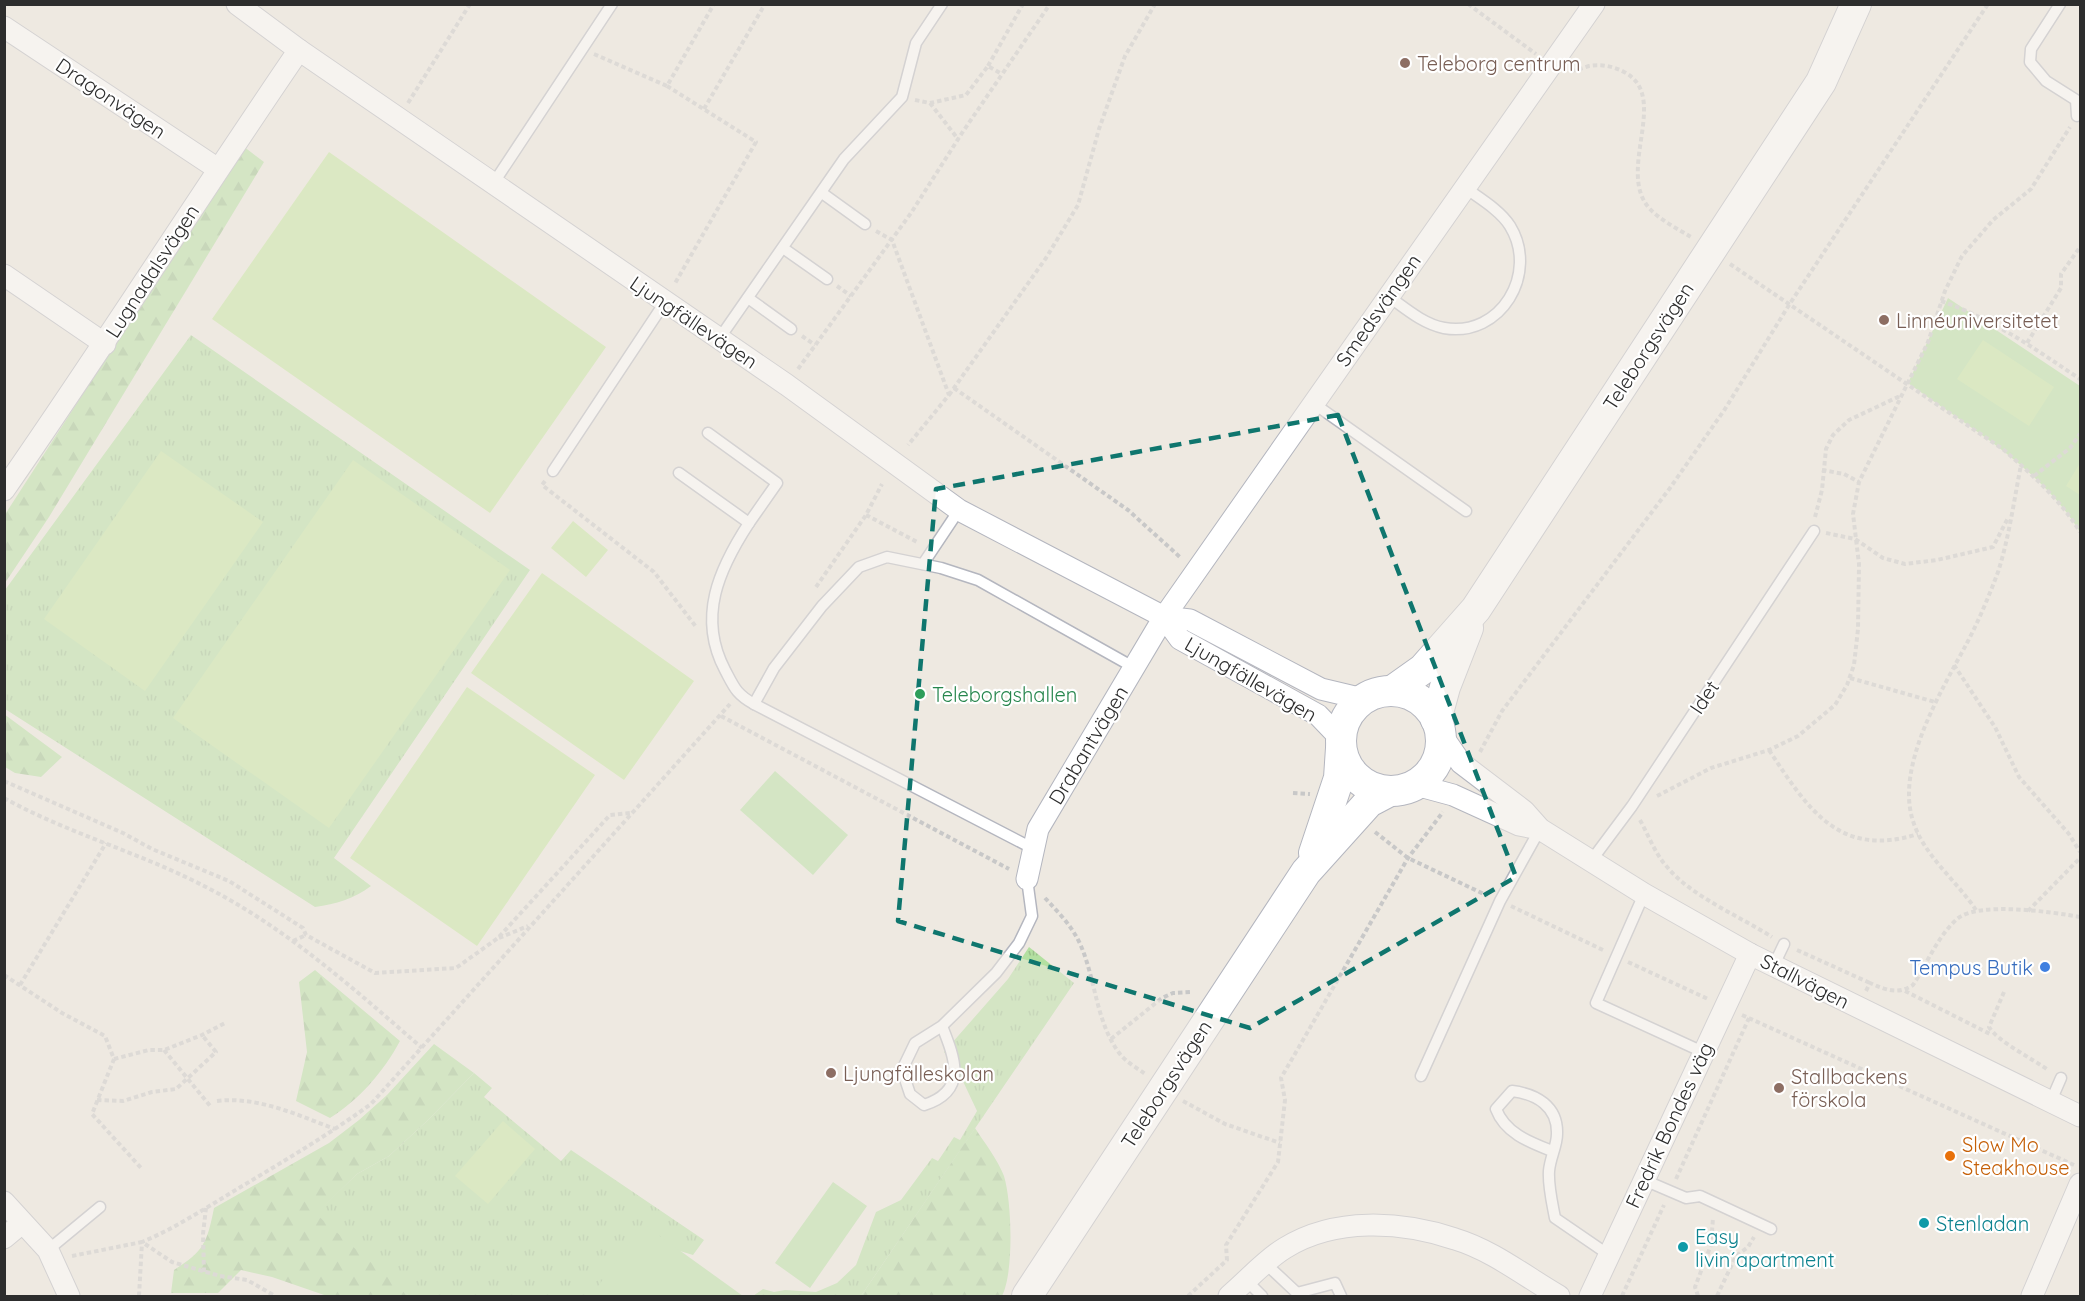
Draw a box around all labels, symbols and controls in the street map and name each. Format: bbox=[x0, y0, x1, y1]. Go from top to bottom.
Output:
place label: Teleborg centrum bbox=[1417, 51, 1581, 76]
street label: Dragonvägen bbox=[51, 52, 171, 144]
marker: Teleborg centrum bbox=[1398, 56, 1412, 70]
street label: Lugnadalsvägen bbox=[100, 200, 204, 342]
street label: Smedsvängen bbox=[1330, 249, 1426, 371]
street label: Ljungfällevägen bbox=[625, 270, 763, 374]
street label: Teleborgsvägen bbox=[1597, 277, 1699, 415]
place label: Linnéuniversitetet bbox=[1896, 308, 2059, 333]
marker: Linnéuniversitetet bbox=[1877, 313, 1891, 327]
street label: Ljungfällevägen bbox=[1180, 631, 1322, 727]
street label: Idet bbox=[1684, 675, 1724, 719]
street label: Drabantvägen bbox=[1043, 681, 1133, 809]
place label: Teleborgshallen bbox=[932, 682, 1077, 707]
marker: Teleborgshallen bbox=[913, 687, 927, 701]
street label: Stallvägen bbox=[1756, 948, 1854, 1014]
place label: Tempus Butik bbox=[1909, 955, 2033, 980]
marker: Tempus Butik bbox=[2038, 960, 2052, 974]
street label: Teleborgsvägen bbox=[1115, 1015, 1217, 1153]
street label: Fredrik Bondes väg bbox=[1620, 1038, 1718, 1212]
place label: Ljungfälleskolan bbox=[843, 1061, 994, 1086]
place label: Stallbackens förskola bbox=[1791, 1064, 1907, 1112]
marker: Ljungfälleskolan bbox=[824, 1066, 838, 1080]
marker: Stallbackens förskola bbox=[1772, 1081, 1786, 1095]
place label: Slow Mo Steakhouse bbox=[1962, 1132, 2070, 1180]
marker: Slow Mo Steakhouse bbox=[1943, 1149, 1957, 1163]
place label: Stenladan bbox=[1936, 1211, 2029, 1236]
marker: Stenladan bbox=[1917, 1216, 1931, 1230]
place label: Easy livin´apartment bbox=[1695, 1224, 1835, 1272]
marker: Easy livin´apartment bbox=[1676, 1240, 1690, 1254]

